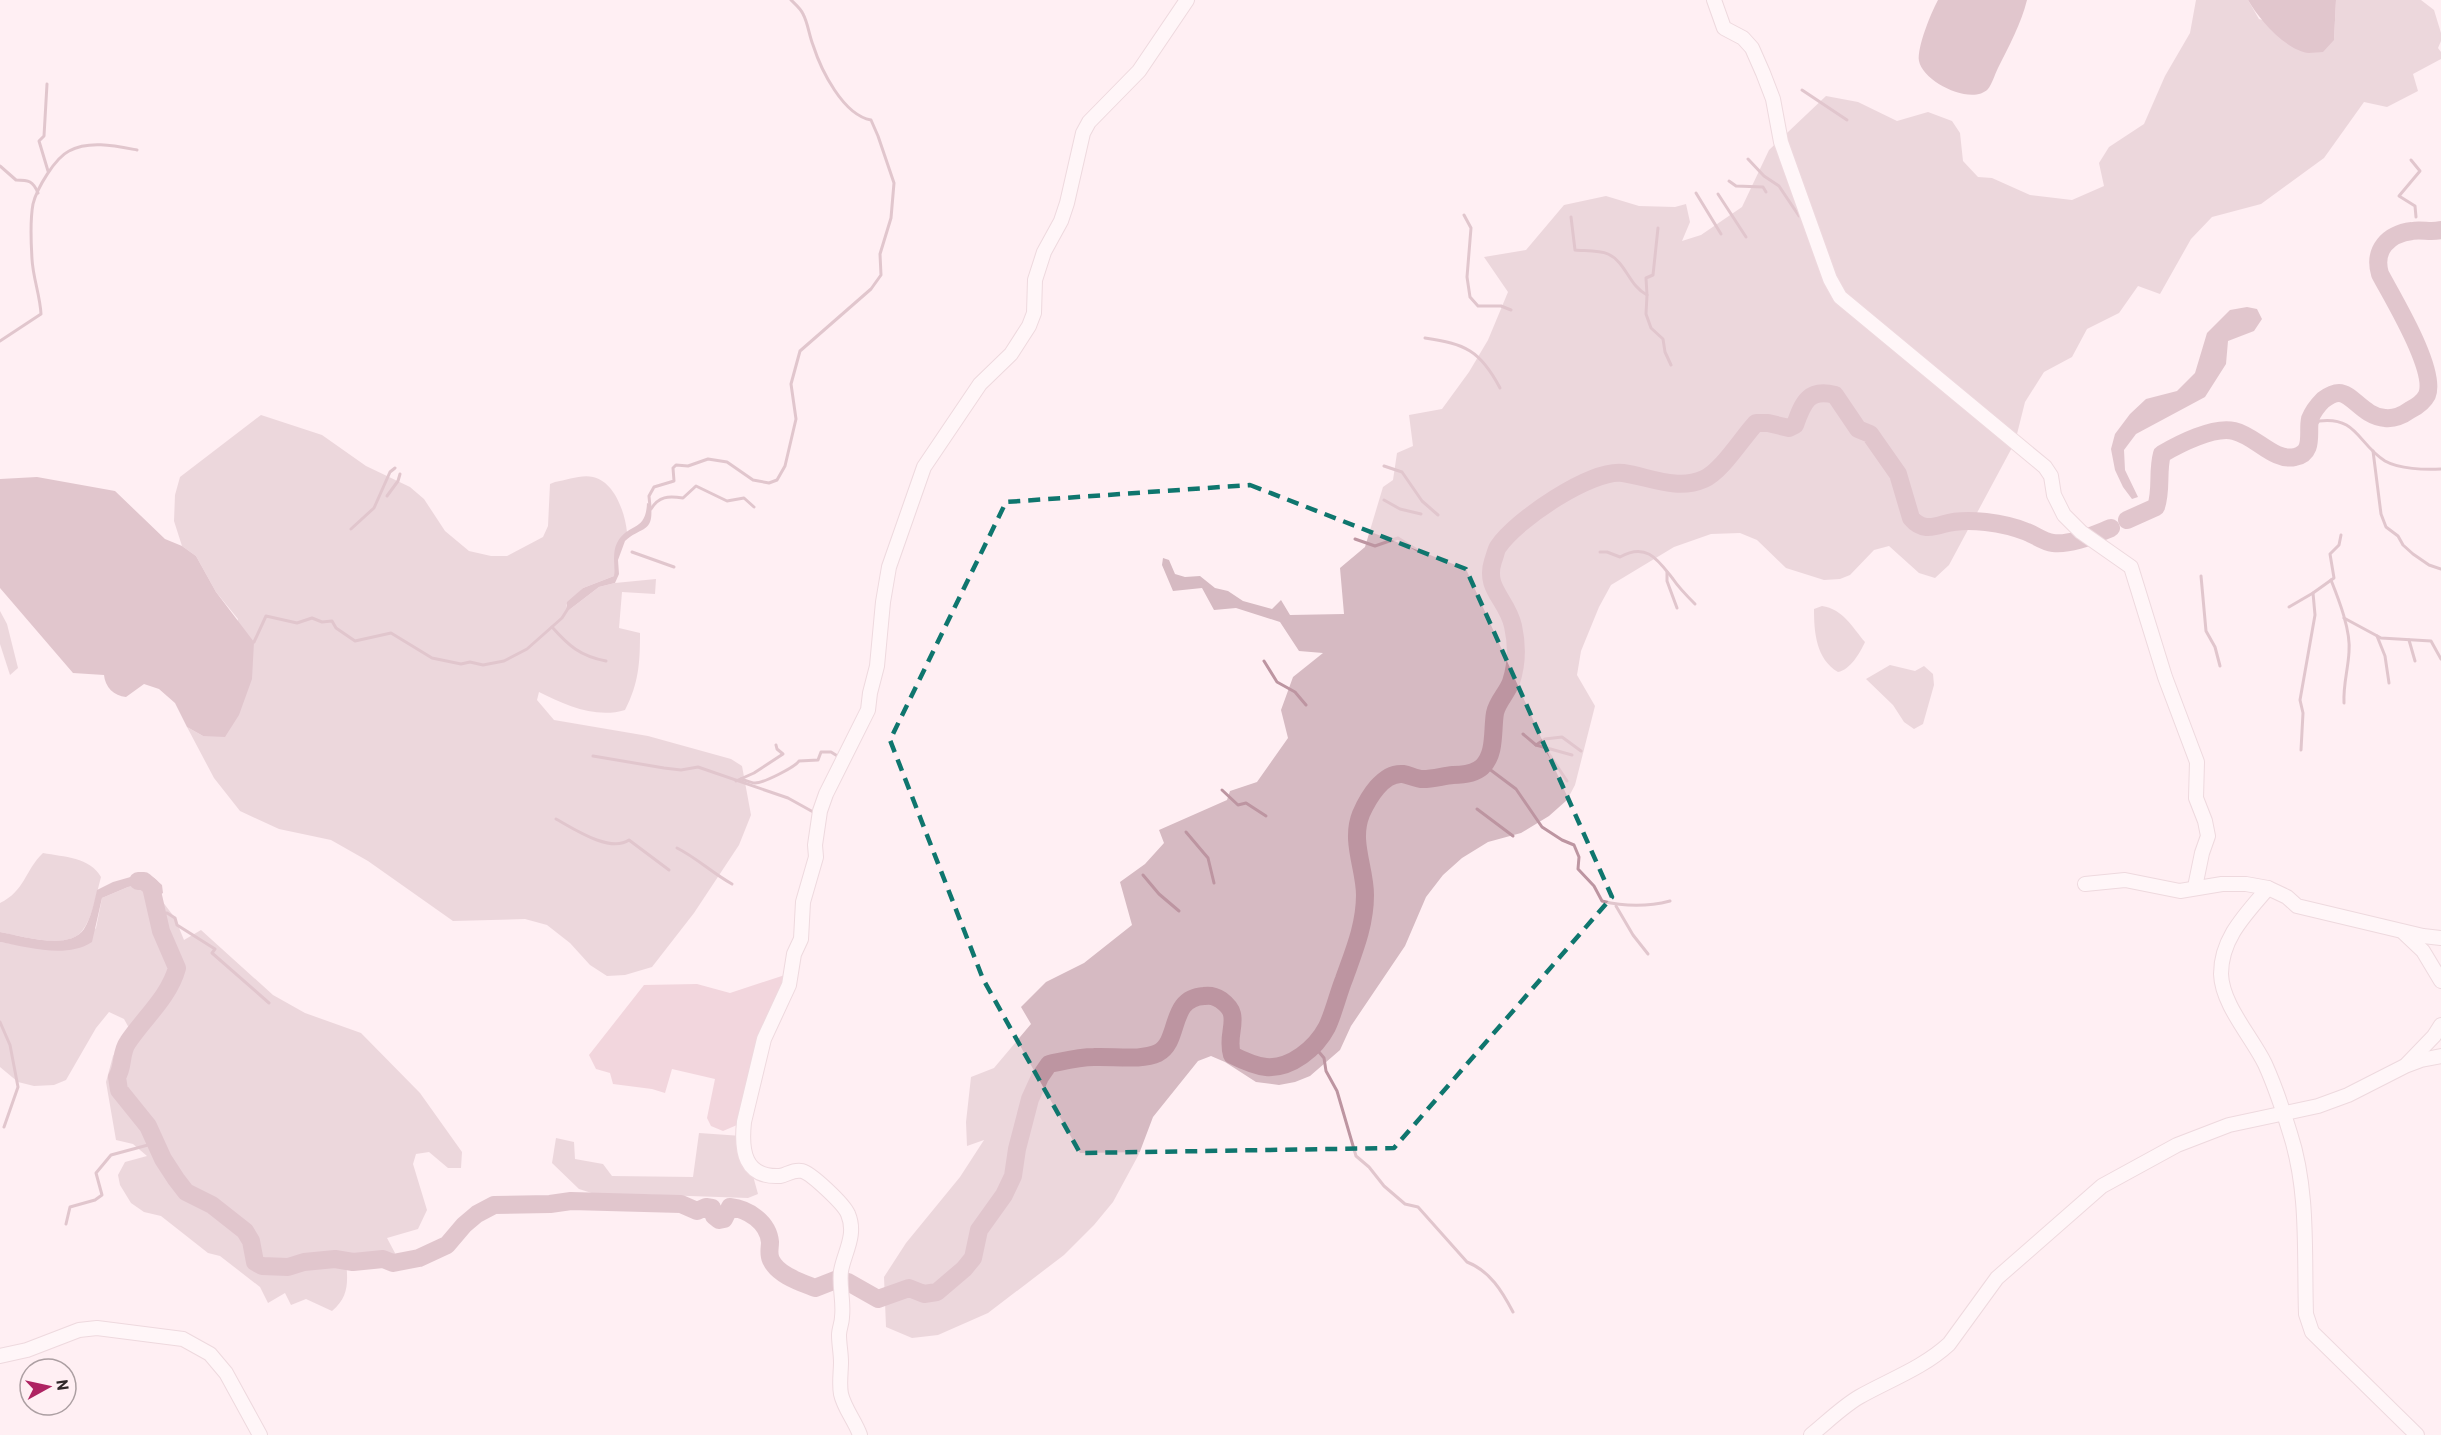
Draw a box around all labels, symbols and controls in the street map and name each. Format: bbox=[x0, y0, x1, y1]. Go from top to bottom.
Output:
north arrow bbox=[18, 1357, 78, 1417]
text: N bbox=[53, 1378, 73, 1391]

